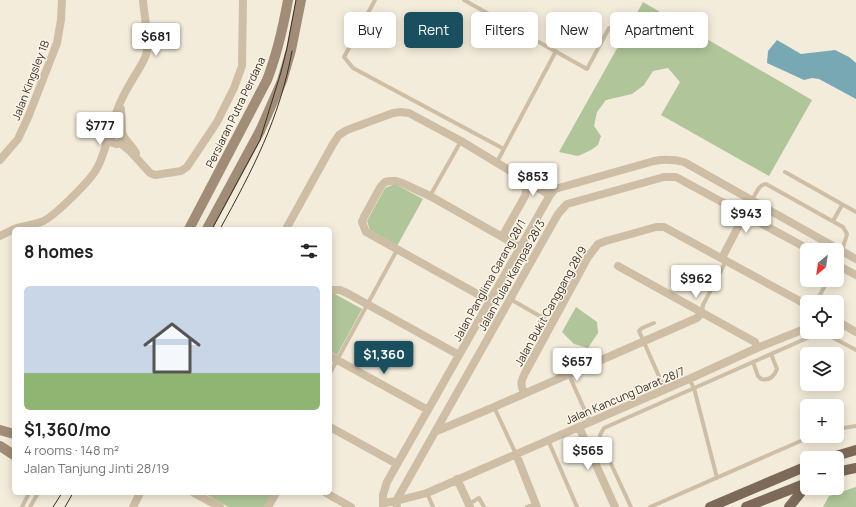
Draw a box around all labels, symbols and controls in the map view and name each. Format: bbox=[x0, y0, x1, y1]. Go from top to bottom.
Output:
chip: Buy bbox=[344, 12, 396, 48]
chip: Rent bbox=[404, 12, 463, 48]
chip: Filters bbox=[471, 12, 538, 48]
chip: New bbox=[546, 12, 602, 48]
chip: Apartment bbox=[610, 12, 708, 48]
pin: $681 bbox=[132, 23, 180, 57]
text: $681 bbox=[141, 27, 171, 45]
street label: Jalan Kingsley 1B bbox=[8, 38, 52, 122]
street label: Persiaran Putra Perdana bbox=[202, 54, 268, 170]
pin: $777 bbox=[76, 112, 124, 146]
text: $777 bbox=[85, 116, 115, 134]
pin: $853 bbox=[509, 163, 557, 197]
text: $853 bbox=[517, 167, 549, 185]
pin: $943 bbox=[722, 200, 770, 234]
text: $943 bbox=[730, 204, 762, 222]
street label: Jalan Panglima Garang 28/1 bbox=[449, 216, 529, 344]
street label: Jalan Pulau Kempas 28/3 bbox=[474, 217, 548, 333]
text: 8 homes bbox=[24, 240, 94, 263]
icon: filters bbox=[298, 240, 320, 262]
street label: Jalan Bukit Canggang 28/9 bbox=[511, 243, 589, 369]
north arrow bbox=[800, 243, 844, 287]
map controls bbox=[800, 243, 844, 495]
pin: $962 bbox=[672, 265, 720, 299]
text: $962 bbox=[680, 269, 712, 287]
button: locate bbox=[800, 295, 844, 339]
icon: home bbox=[136, 312, 208, 384]
pin: $1,360 bbox=[351, 341, 417, 375]
text: $1,360 bbox=[363, 345, 405, 363]
button: layers bbox=[800, 347, 844, 391]
pin: $657 bbox=[553, 348, 601, 382]
text: $657 bbox=[562, 352, 592, 370]
street label: Jalan Kancung Darat 28/7 bbox=[563, 363, 687, 427]
button: + bbox=[800, 399, 844, 443]
text: $1,360/mo bbox=[24, 418, 111, 441]
pin: $565 bbox=[564, 437, 612, 471]
text: 4 rooms · 148 m² bbox=[24, 441, 119, 459]
text: $565 bbox=[572, 441, 604, 459]
button: − bbox=[800, 451, 844, 495]
text: Jalan Tanjung Jinti 28/19 bbox=[24, 459, 169, 477]

